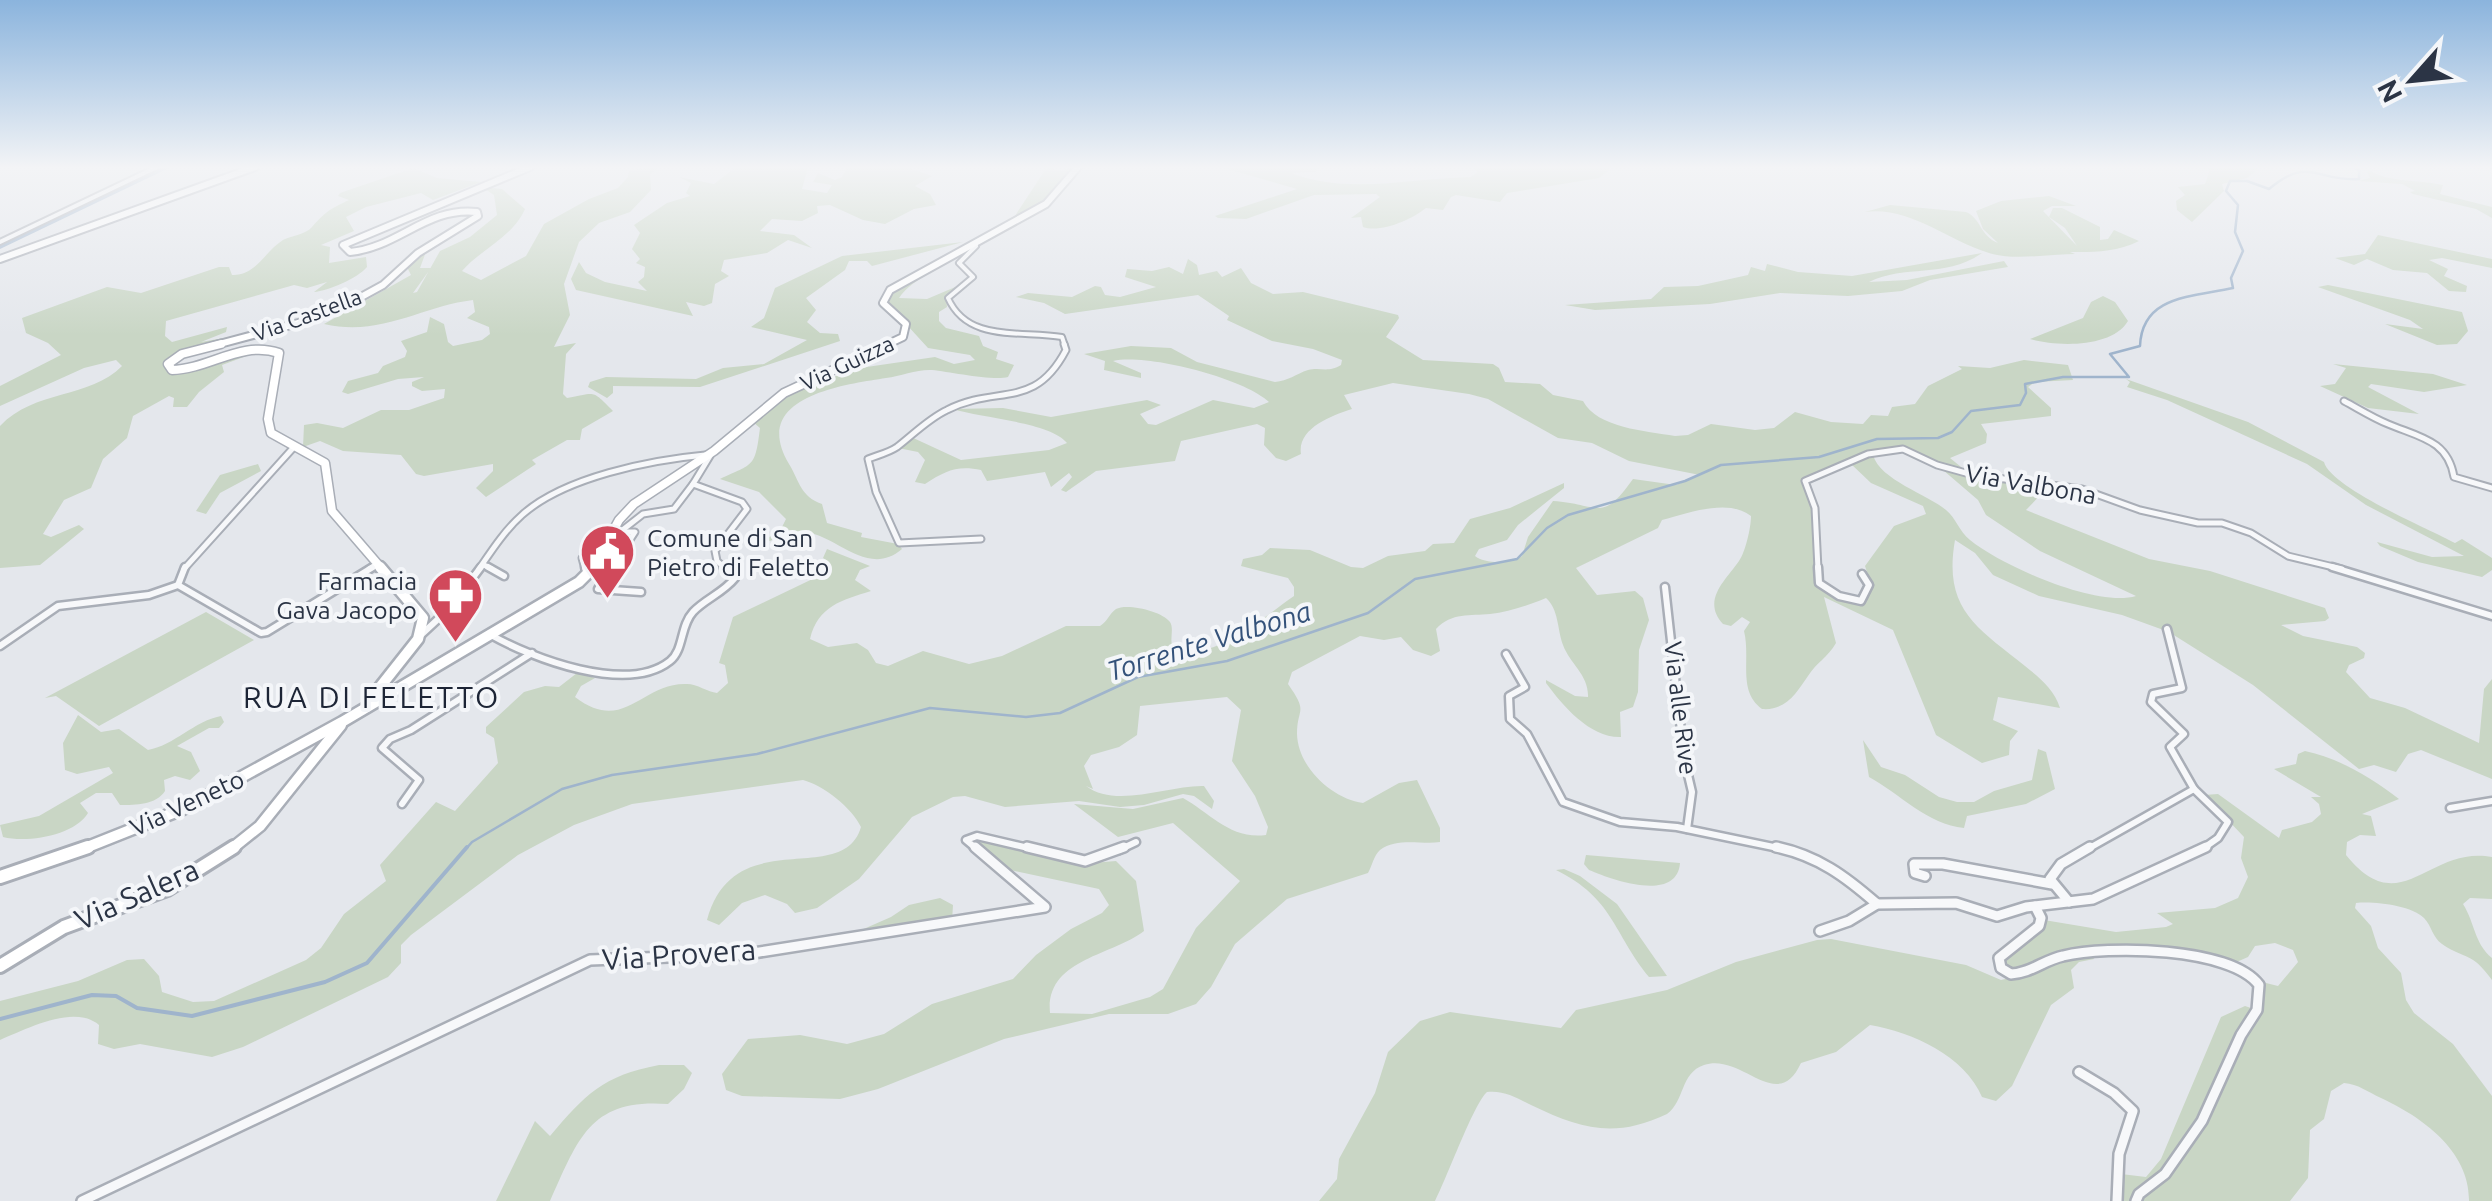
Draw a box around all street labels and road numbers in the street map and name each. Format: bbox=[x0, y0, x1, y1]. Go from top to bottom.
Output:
street label: Via Castella bbox=[249, 283, 365, 346]
street label: Via Guizza bbox=[796, 330, 898, 395]
street label: Via Valbona bbox=[1963, 459, 2099, 509]
street label: Via alle Rive bbox=[1659, 640, 1703, 776]
street label: Via Veneto bbox=[126, 764, 248, 842]
street label: Via Salera bbox=[69, 852, 204, 936]
street label: Via Provera bbox=[601, 932, 757, 976]

